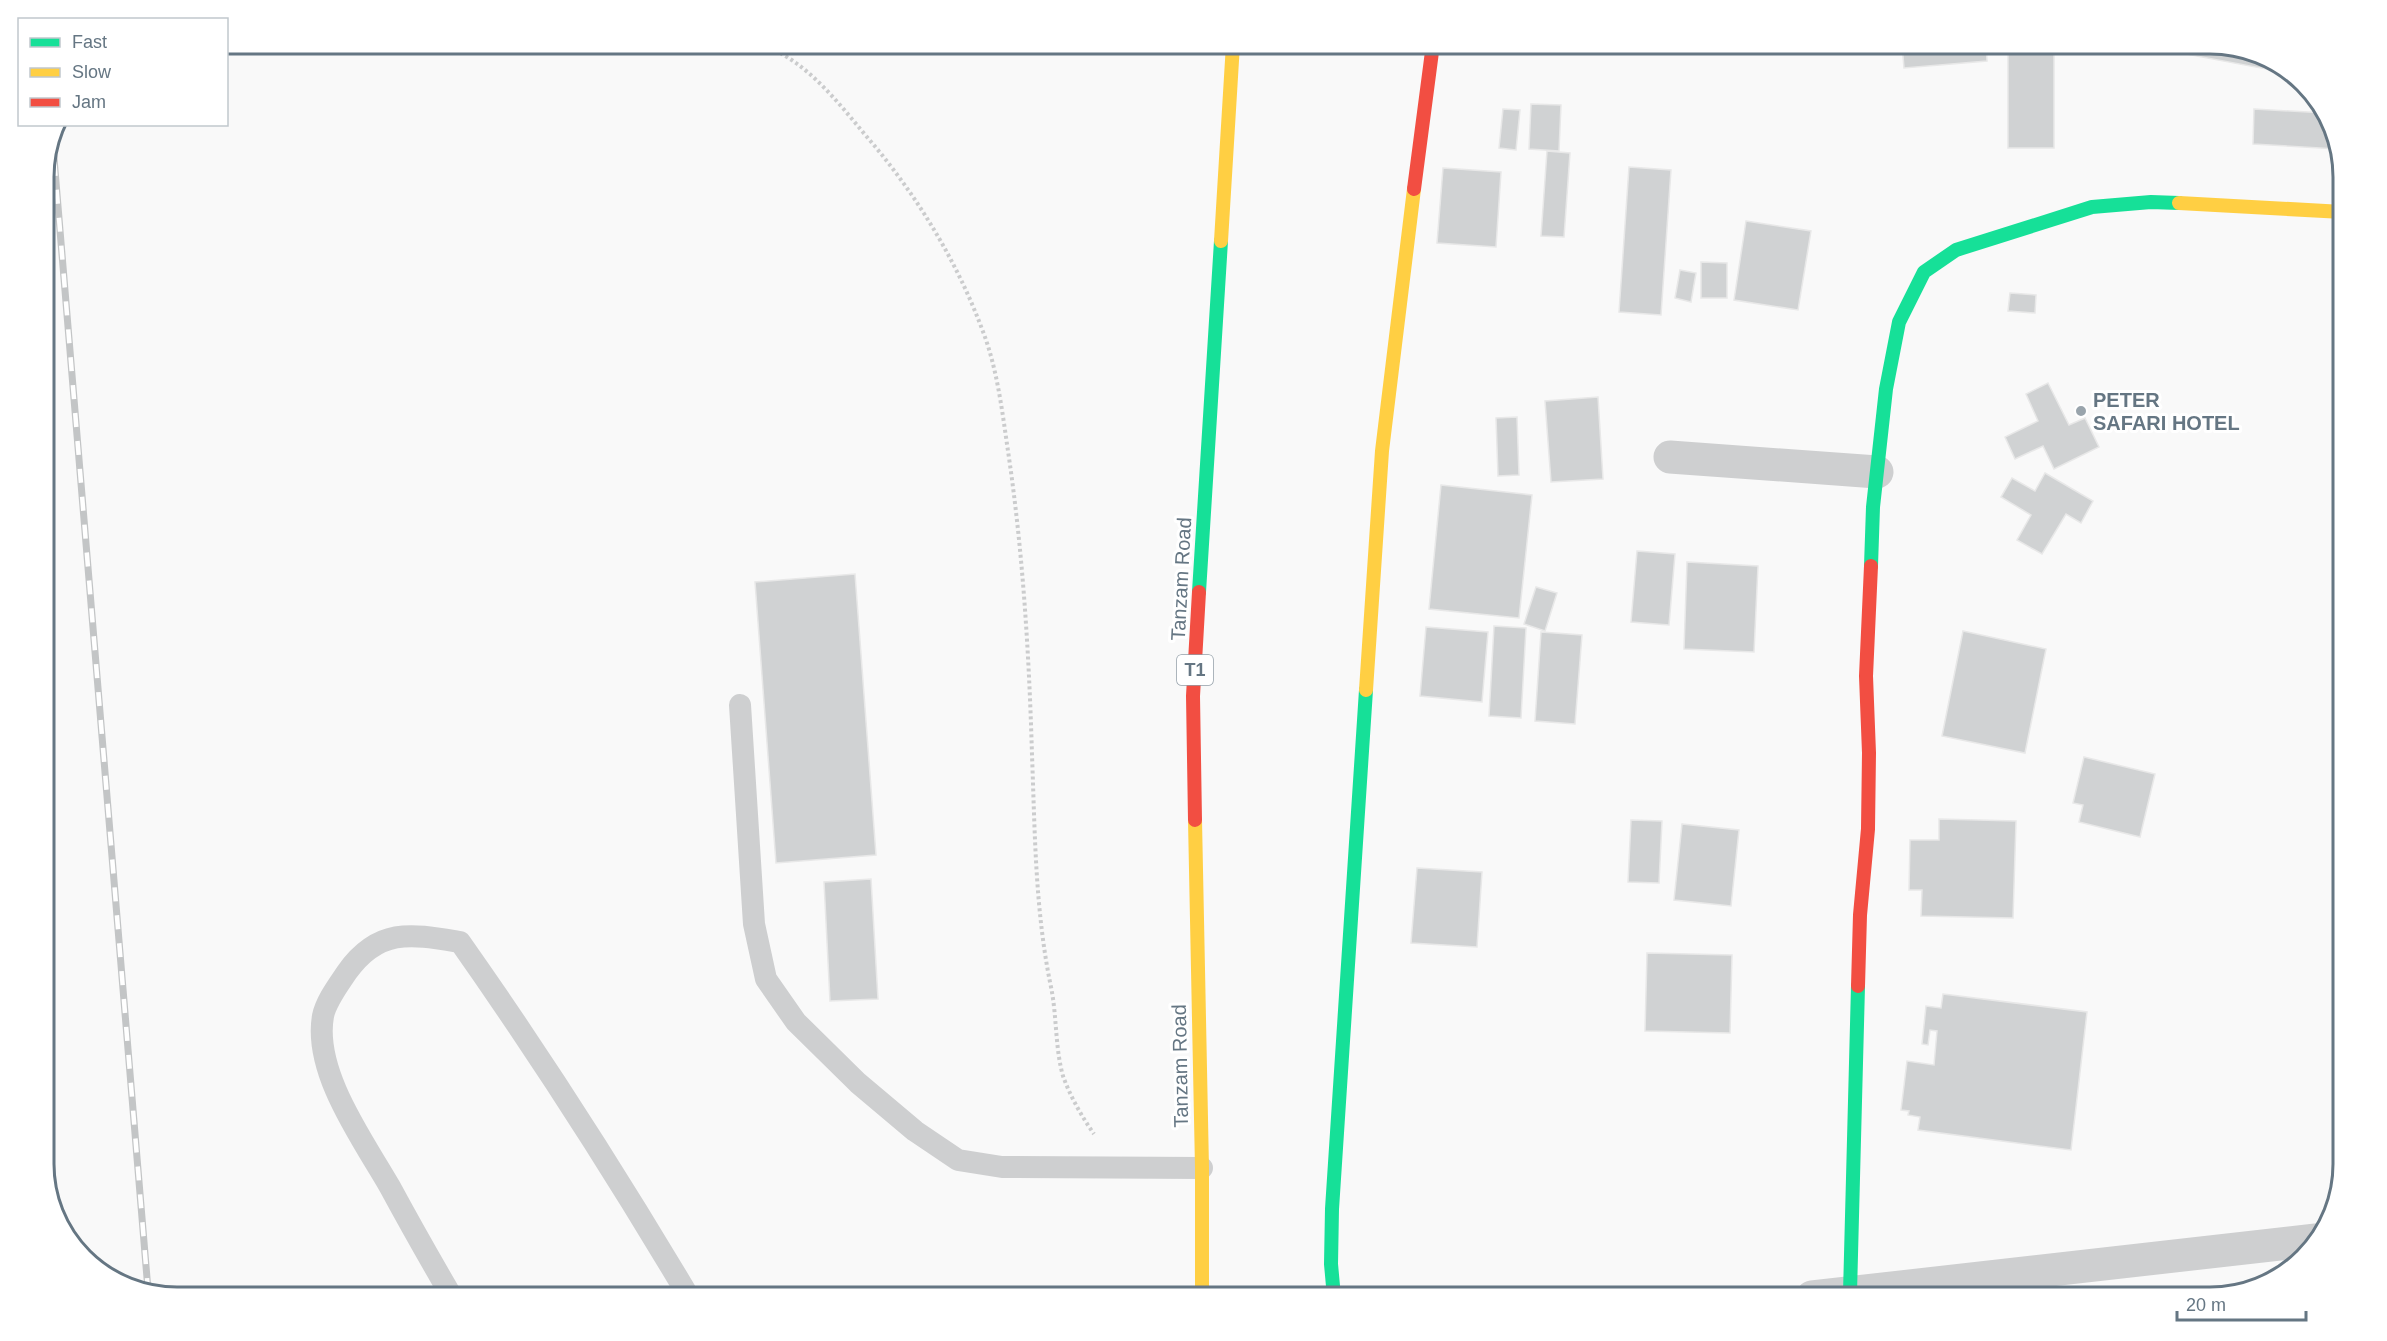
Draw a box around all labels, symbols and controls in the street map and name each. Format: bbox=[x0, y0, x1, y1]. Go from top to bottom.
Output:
legend bbox=[18, 18, 228, 126]
text: Fast bbox=[72, 32, 107, 52]
text: Slow bbox=[72, 62, 112, 82]
text: Jam bbox=[72, 92, 106, 112]
place label: PETER SAFARI HOTEL bbox=[2093, 389, 2240, 434]
marker: PETER SAFARI HOTEL bbox=[2074, 404, 2088, 418]
street label: Tanzam Road bbox=[1167, 517, 1195, 641]
road number: T1 bbox=[1177, 655, 1213, 685]
street label: Tanzam Road bbox=[1168, 1004, 1192, 1128]
scale bar bbox=[2177, 1284, 2306, 1322]
text: 20 m bbox=[2186, 1295, 2226, 1315]

